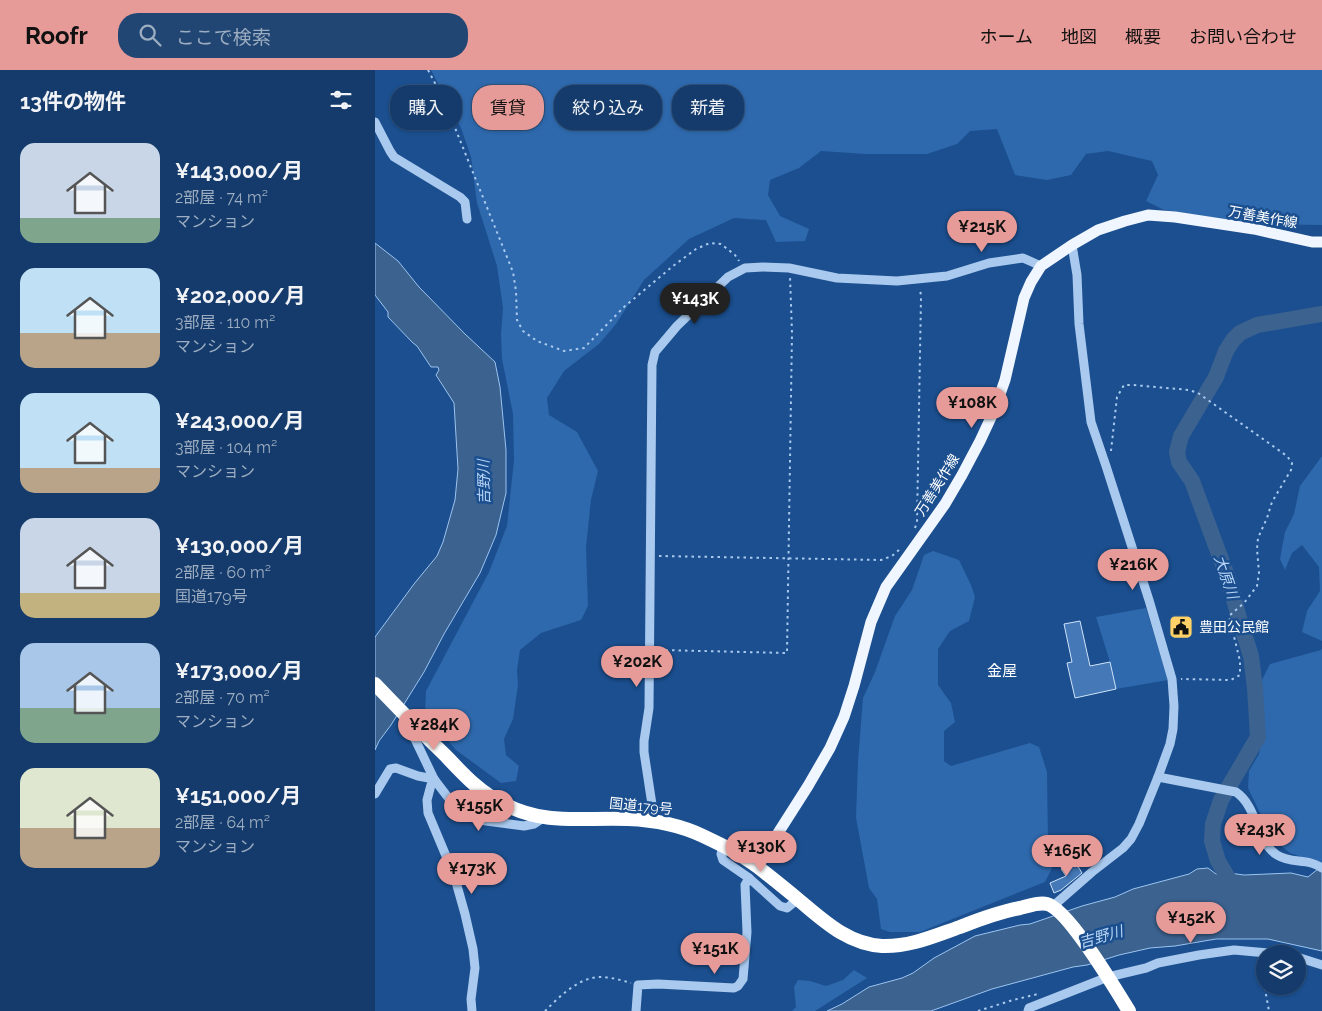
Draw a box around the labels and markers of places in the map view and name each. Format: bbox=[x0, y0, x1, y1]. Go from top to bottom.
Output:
pin: ¥215K bbox=[947, 210, 1017, 253]
pin: ¥143K bbox=[660, 282, 730, 325]
pin: ¥108K bbox=[937, 386, 1007, 429]
pin: ¥216K bbox=[1098, 548, 1168, 591]
public building icon: 豊田公民館 bbox=[1168, 614, 1194, 640]
place label: 豊田公民館 bbox=[1199, 619, 1269, 635]
pin: ¥202K bbox=[602, 646, 672, 688]
pin: ¥284K bbox=[399, 708, 469, 751]
pin: ¥155K bbox=[444, 790, 514, 832]
pin: ¥243K bbox=[1225, 814, 1295, 856]
pin: ¥130K bbox=[726, 830, 796, 873]
pin: ¥165K bbox=[1032, 834, 1102, 877]
pin: ¥173K bbox=[437, 852, 507, 895]
pin: ¥152K bbox=[1156, 902, 1226, 944]
pin: ¥151K bbox=[680, 932, 750, 975]

